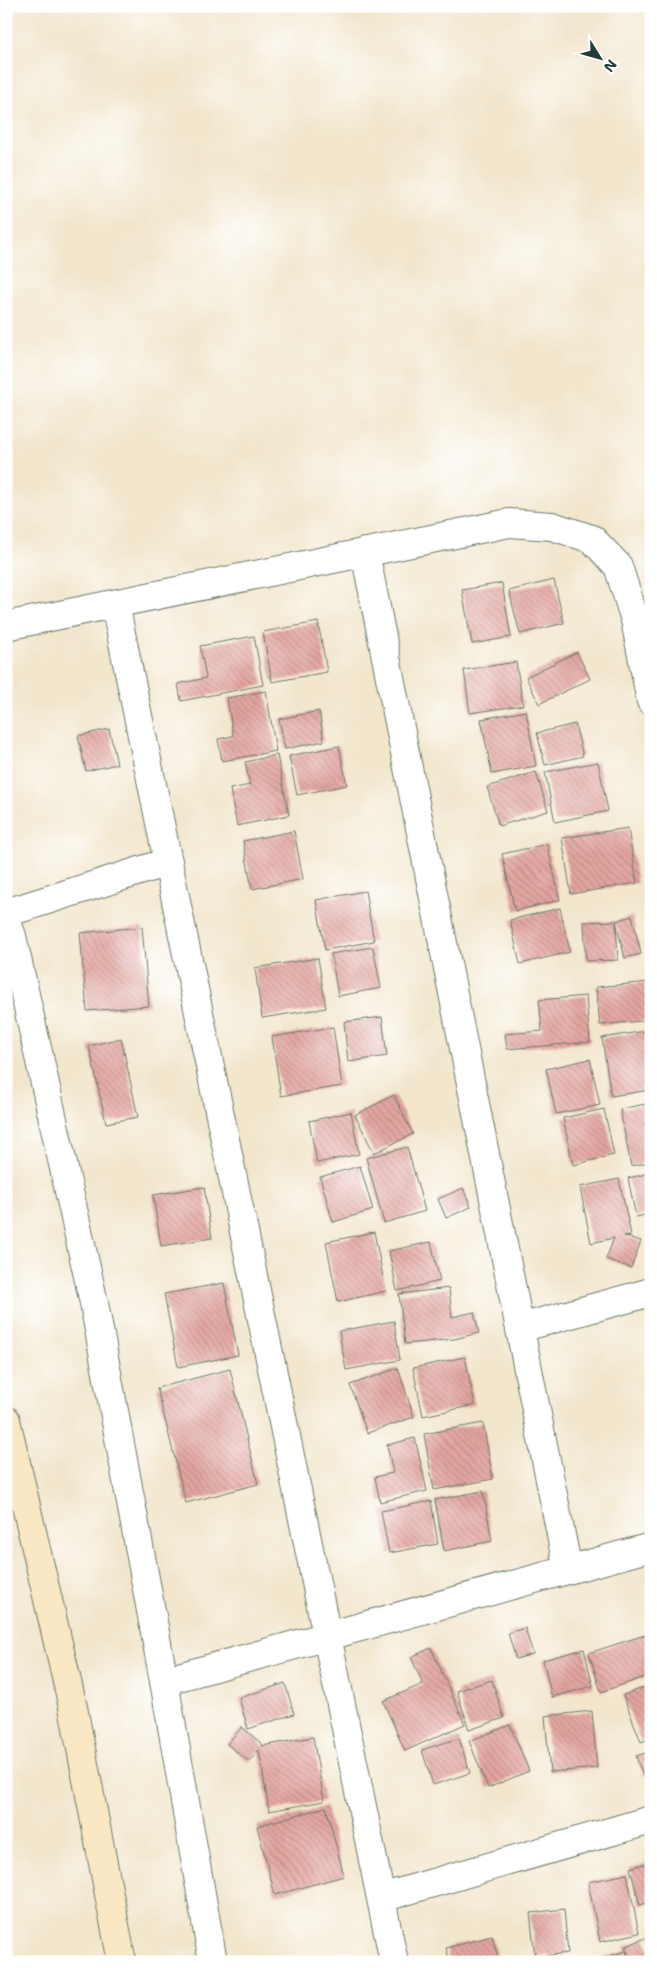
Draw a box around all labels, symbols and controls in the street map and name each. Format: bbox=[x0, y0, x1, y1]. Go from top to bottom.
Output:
north arrow bbox=[574, 32, 624, 82]
text: N bbox=[600, 56, 621, 76]

